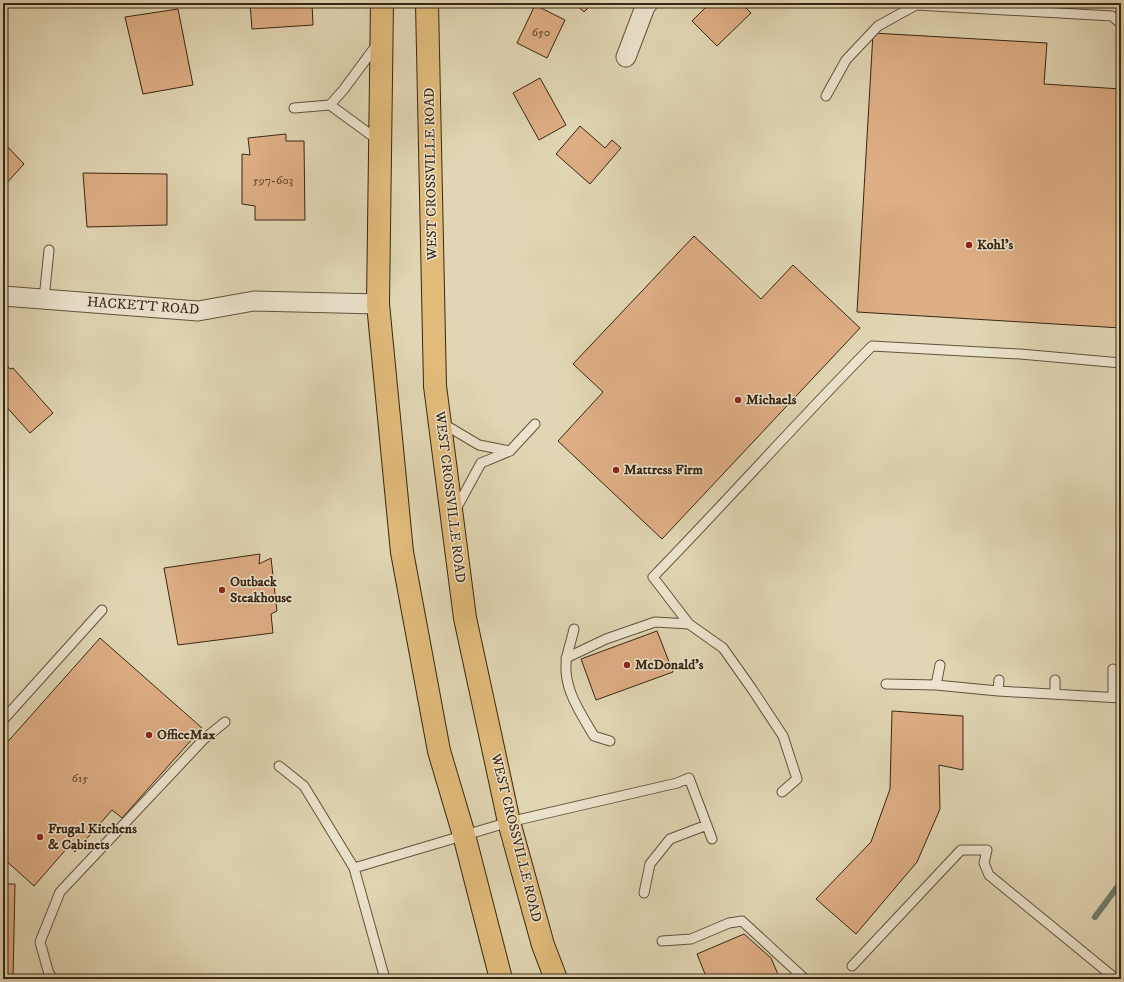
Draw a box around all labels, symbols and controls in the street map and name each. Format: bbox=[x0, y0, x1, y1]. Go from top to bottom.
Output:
house number: 650 bbox=[532, 25, 550, 40]
street label: WEST CROSSVILLE ROAD bbox=[420, 87, 442, 262]
house number: 597-603 bbox=[253, 173, 293, 188]
place label: Kohl's bbox=[977, 236, 1013, 254]
marker: Kohl's bbox=[964, 240, 974, 250]
street label: HACKETT ROAD bbox=[86, 293, 200, 319]
place label: Michaels bbox=[746, 391, 797, 409]
marker: Michaels bbox=[733, 395, 743, 405]
street label: WEST CROSSVILLE ROAD bbox=[430, 409, 469, 584]
place label: Mattress Firm bbox=[624, 461, 703, 479]
marker: Mattress Firm bbox=[611, 465, 621, 475]
place label: Outback Steakhouse bbox=[230, 573, 292, 607]
marker: Outback Steakhouse bbox=[217, 585, 227, 595]
place label: McDonald's bbox=[635, 656, 704, 674]
marker: McDonald's bbox=[622, 660, 632, 670]
place label: OfficeMax bbox=[157, 726, 215, 744]
marker: OfficeMax bbox=[144, 730, 154, 740]
street label: WEST CROSSVILLE ROAD bbox=[486, 751, 546, 924]
house number: 615 bbox=[72, 771, 88, 786]
place label: Frugal Kitchens & Cabinets bbox=[48, 820, 137, 854]
marker: Frugal Kitchens & Cabinets bbox=[35, 832, 45, 842]

